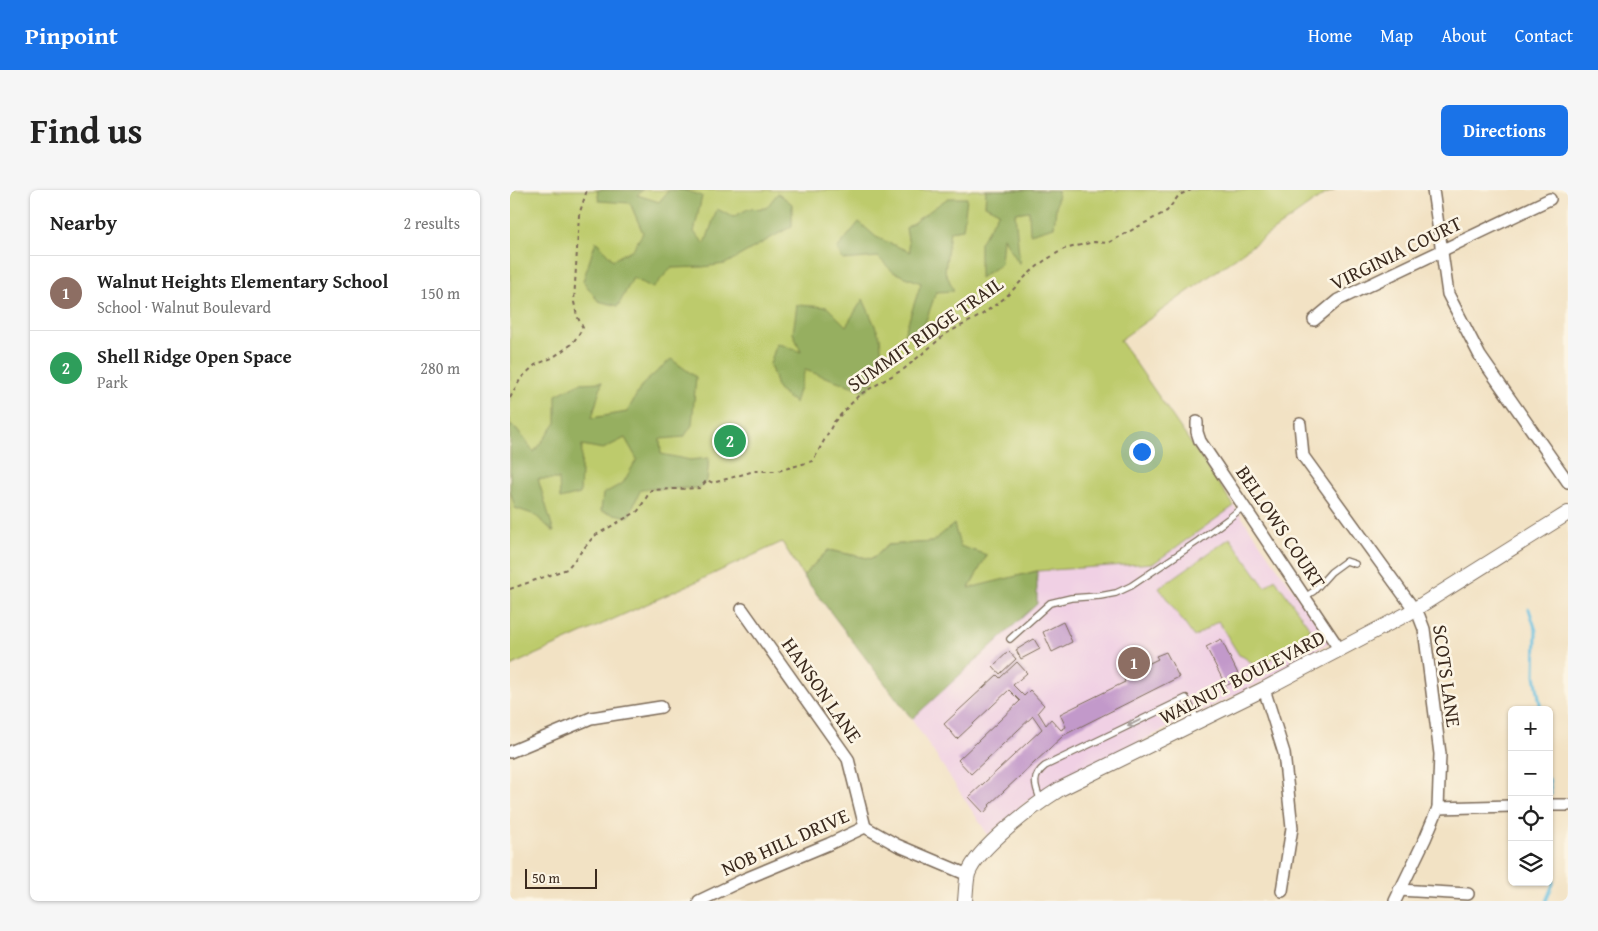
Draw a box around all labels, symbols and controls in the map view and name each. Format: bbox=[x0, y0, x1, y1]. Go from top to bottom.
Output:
text: Pinpoint bbox=[25, 18, 118, 53]
text: Home bbox=[1308, 22, 1352, 49]
text: Map bbox=[1380, 22, 1413, 49]
text: About bbox=[1441, 22, 1487, 49]
text: Contact bbox=[1515, 22, 1573, 49]
text: Find us bbox=[30, 105, 143, 156]
button: Directions bbox=[1441, 105, 1568, 156]
text: Nearby bbox=[50, 207, 117, 238]
street label: VIRGINIA COURT bbox=[1325, 208, 1466, 297]
text: 2 results bbox=[403, 211, 460, 235]
text: Walnut Heights Elementary School bbox=[97, 267, 388, 295]
street label: SUMMIT RIDGE TRAIL bbox=[841, 269, 1009, 398]
text: 1 bbox=[62, 281, 70, 305]
text: 150 m bbox=[420, 281, 460, 305]
text: School · Walnut Boulevard bbox=[97, 295, 271, 319]
text: Shell Ridge Open Space bbox=[97, 342, 292, 370]
text: 2 bbox=[62, 356, 70, 380]
text: 280 m bbox=[420, 356, 460, 380]
text: Park bbox=[97, 370, 128, 394]
pin: 2 bbox=[714, 422, 746, 460]
your location bbox=[1129, 439, 1155, 465]
street label: BELLOWS COURT bbox=[1229, 459, 1333, 594]
street label: WALNUT BOULEVARD bbox=[1154, 622, 1330, 731]
street label: SCOTS LANE bbox=[1426, 623, 1469, 729]
street label: HANSON LANE bbox=[775, 631, 870, 748]
pin: 1 bbox=[1118, 644, 1150, 682]
map controls bbox=[1508, 706, 1553, 886]
button: + bbox=[1508, 706, 1553, 751]
one-way arrow bbox=[1127, 719, 1142, 728]
button: − bbox=[1508, 751, 1553, 796]
button: locate bbox=[1508, 796, 1553, 841]
street label: NOB HILL DRIVE bbox=[716, 800, 853, 883]
button: layers bbox=[1508, 841, 1553, 886]
scale bar bbox=[525, 866, 598, 889]
text: 50 m bbox=[532, 868, 560, 888]

